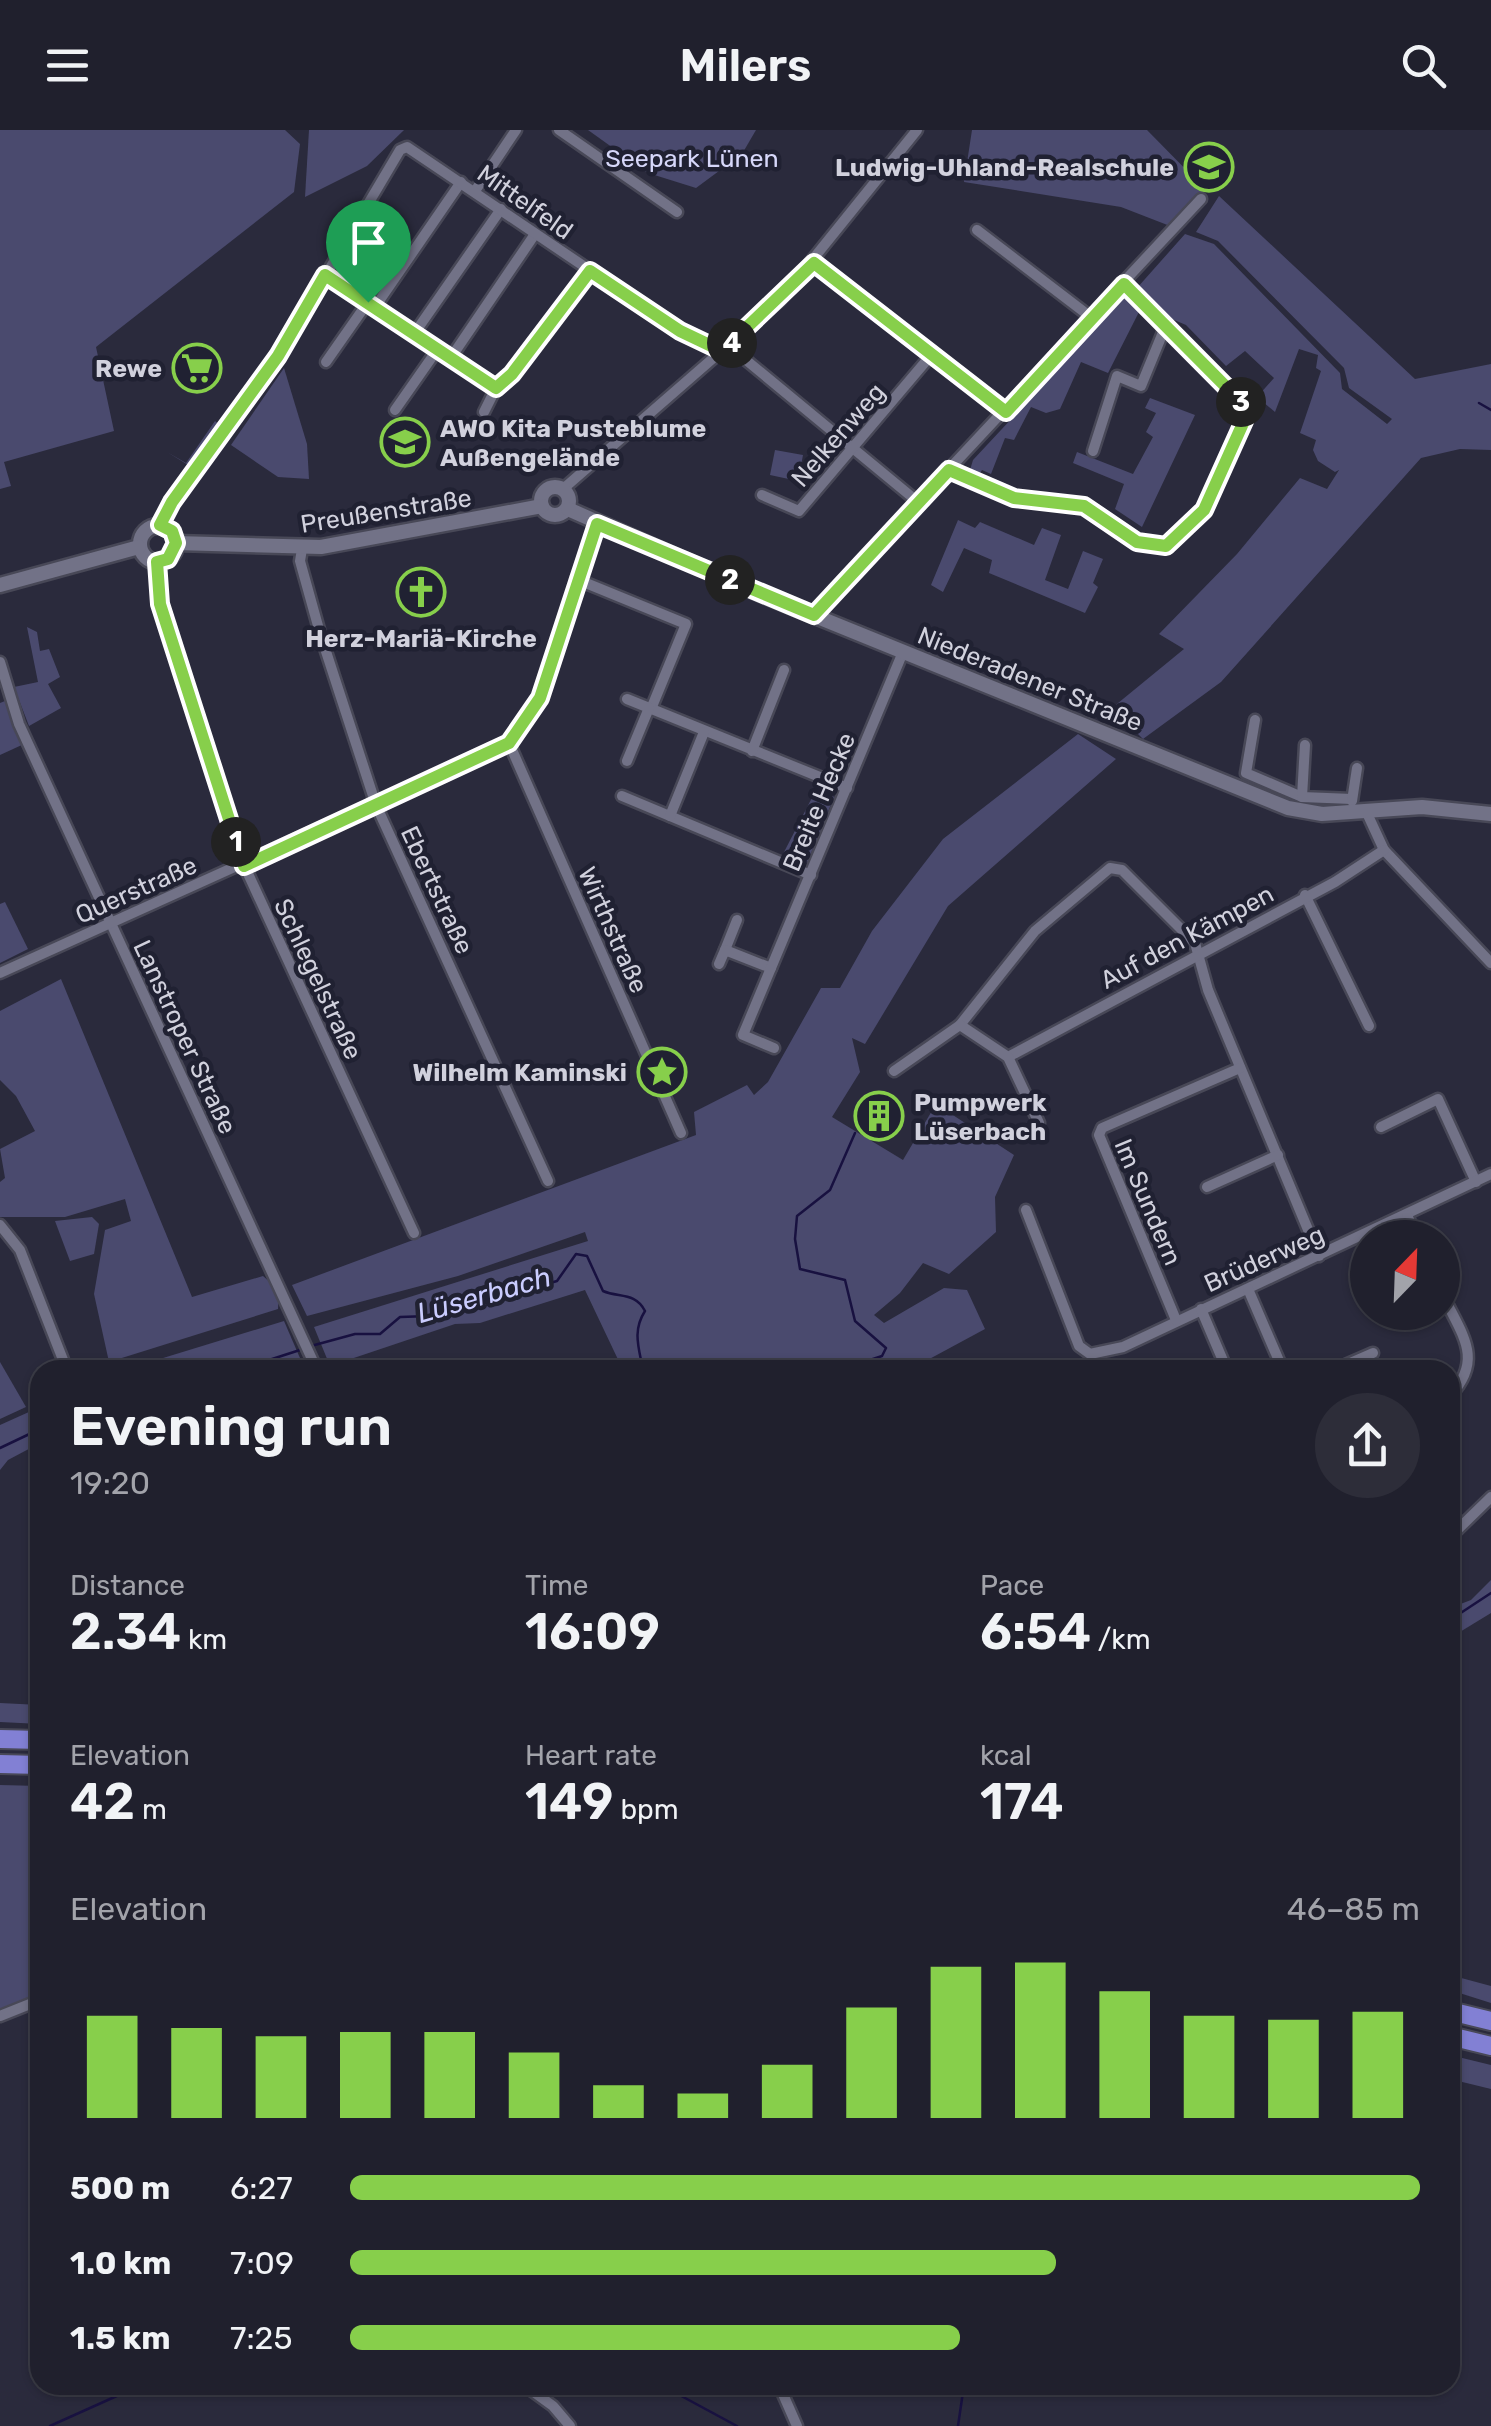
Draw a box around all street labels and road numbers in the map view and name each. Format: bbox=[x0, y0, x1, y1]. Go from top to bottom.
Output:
street label: Mittelfeld bbox=[472, 159, 578, 245]
street label: Nelkenweg bbox=[785, 377, 891, 493]
street label: Preußenstraße bbox=[299, 483, 473, 539]
street label: Niederadener Straße bbox=[913, 621, 1147, 737]
street label: Breite Hecke bbox=[777, 728, 861, 876]
street label: Ebertstraße bbox=[395, 821, 479, 959]
street label: Querstraße bbox=[71, 850, 201, 930]
street label: Wirthstraße bbox=[572, 862, 654, 998]
street label: Auf den Kämpen bbox=[1095, 879, 1279, 995]
street label: Schlegelstraße bbox=[268, 894, 368, 1064]
street label: Lanstroper Straße bbox=[127, 936, 243, 1138]
street label: Im Sundern bbox=[1108, 1134, 1188, 1270]
street label: Brüderweg bbox=[1200, 1220, 1328, 1298]

